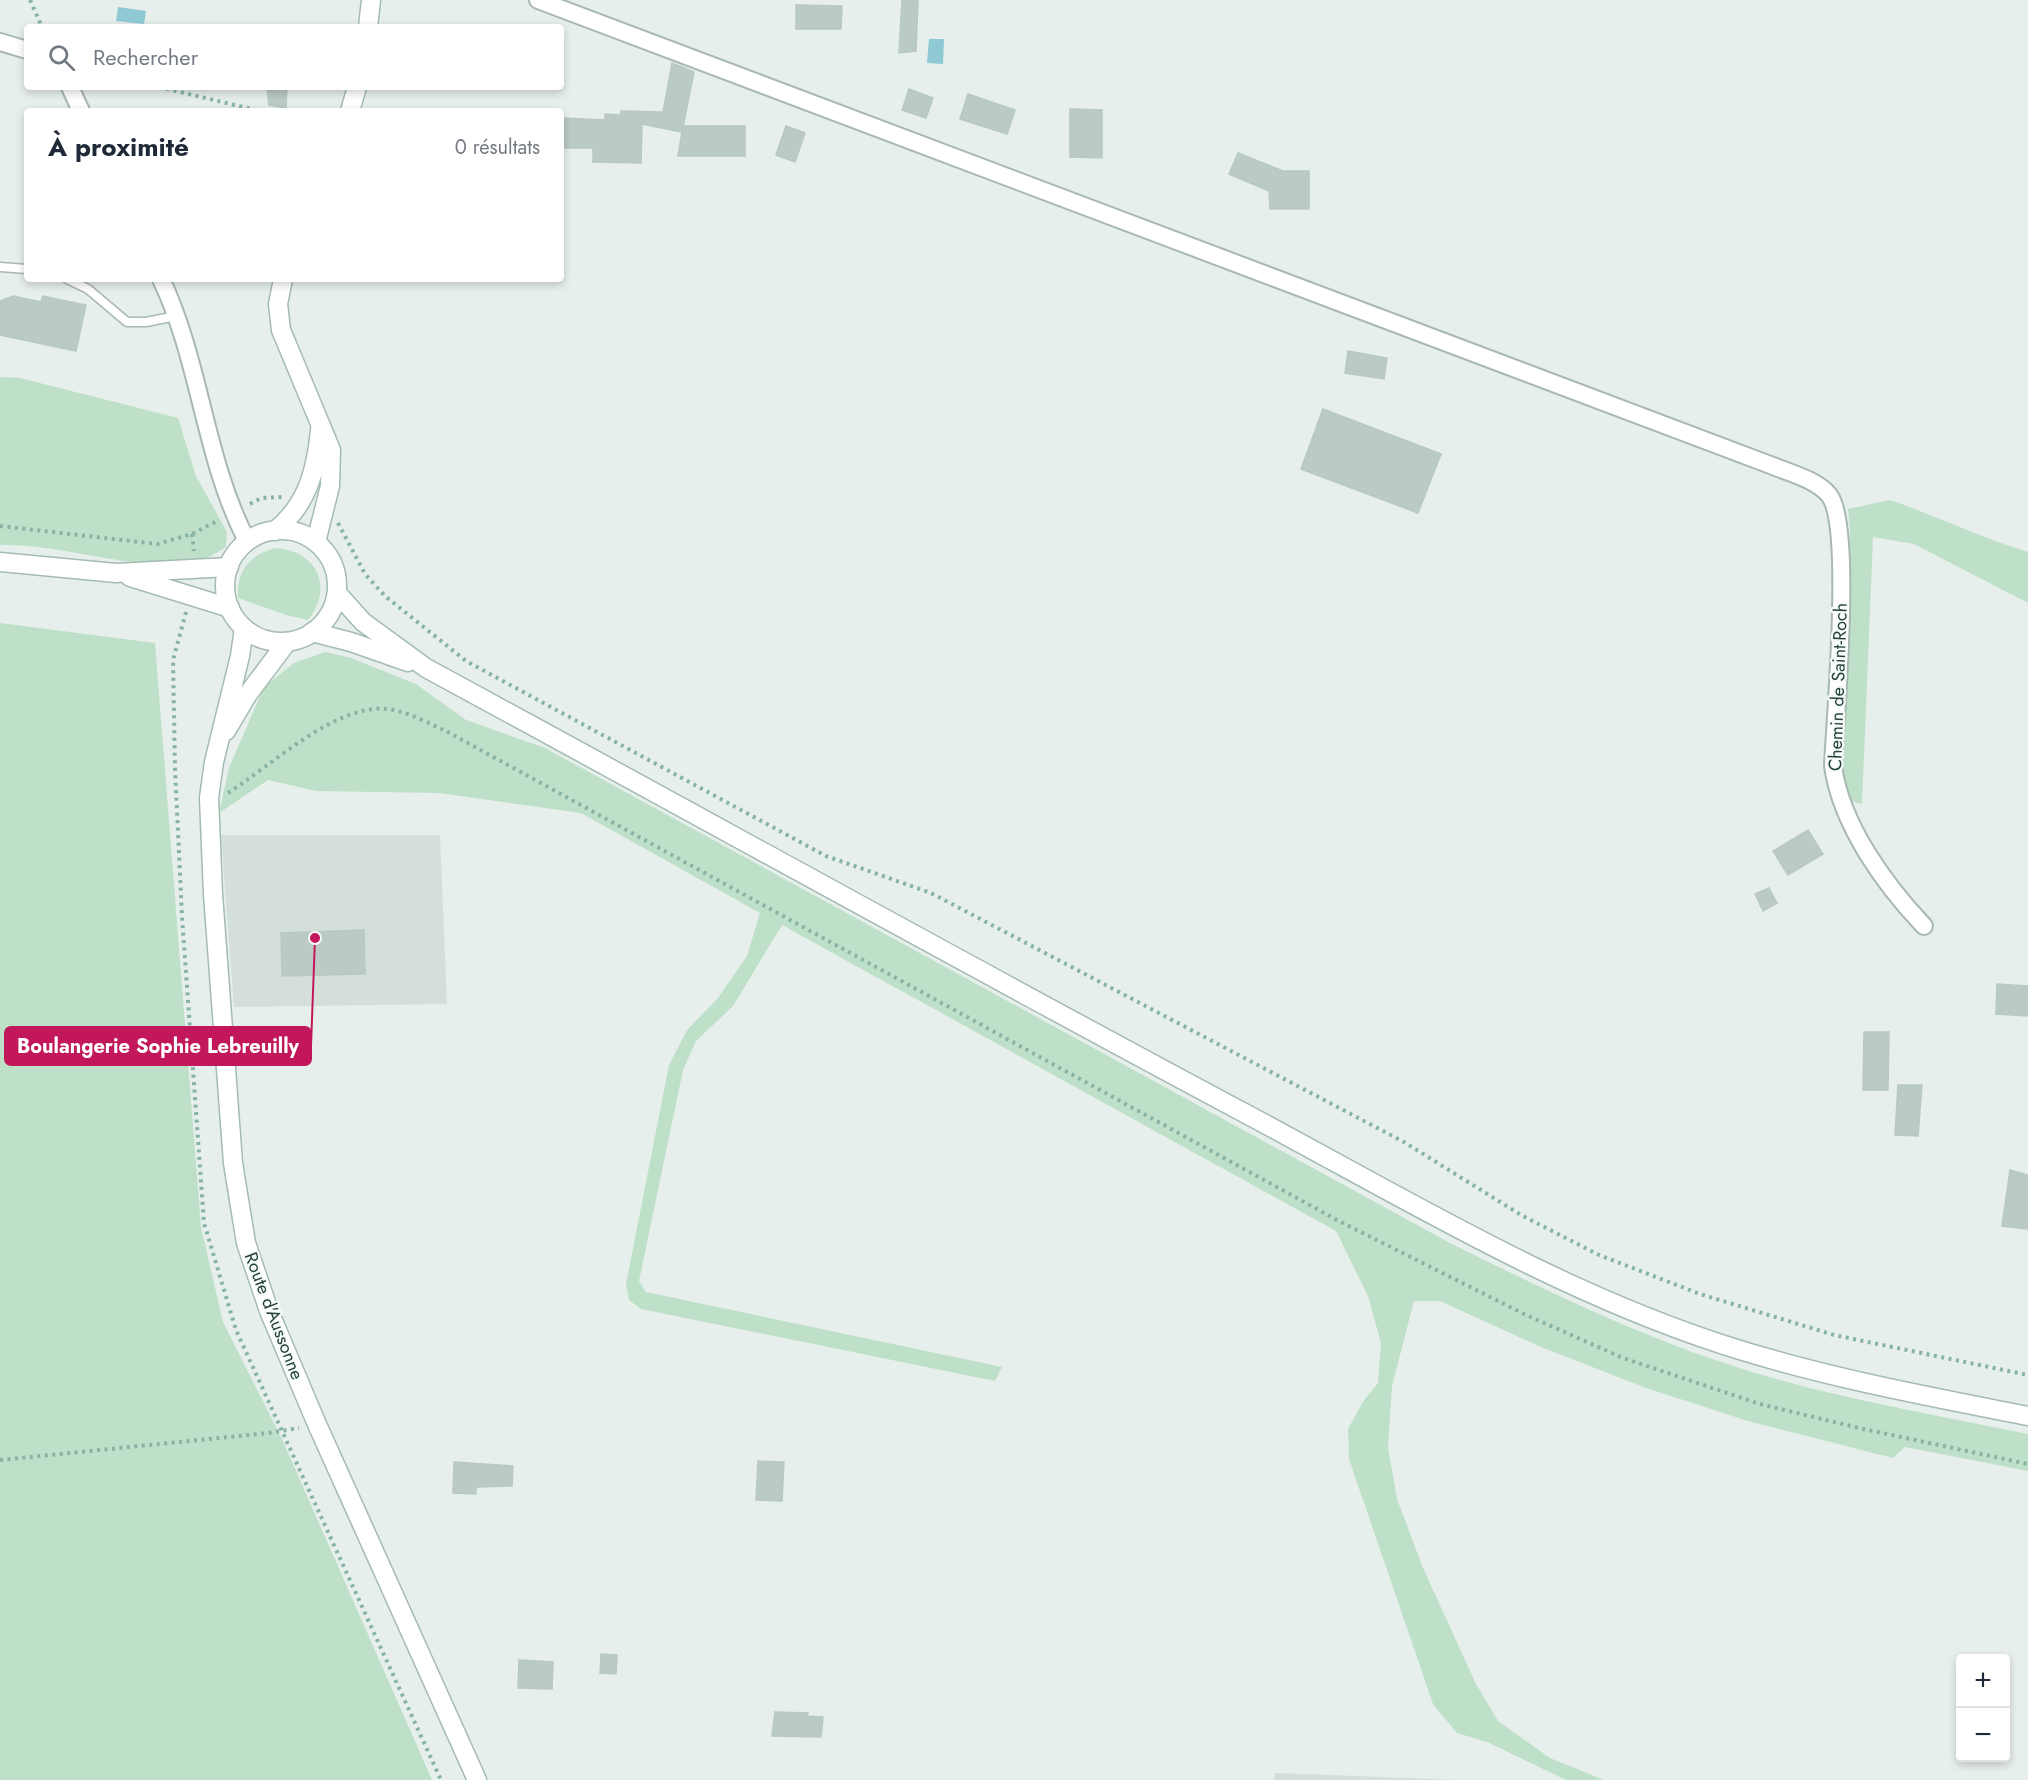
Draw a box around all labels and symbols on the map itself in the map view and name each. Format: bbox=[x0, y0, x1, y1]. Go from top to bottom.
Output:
street label: Chemin de Saint-Roch bbox=[1822, 602, 1854, 772]
callout: Boulangerie Sophie Lebreuilly bbox=[5, 1027, 311, 1065]
text: Boulangerie Sophie Lebreuilly bbox=[17, 1032, 300, 1061]
street label: Route d'Aussonne bbox=[238, 1249, 310, 1383]

